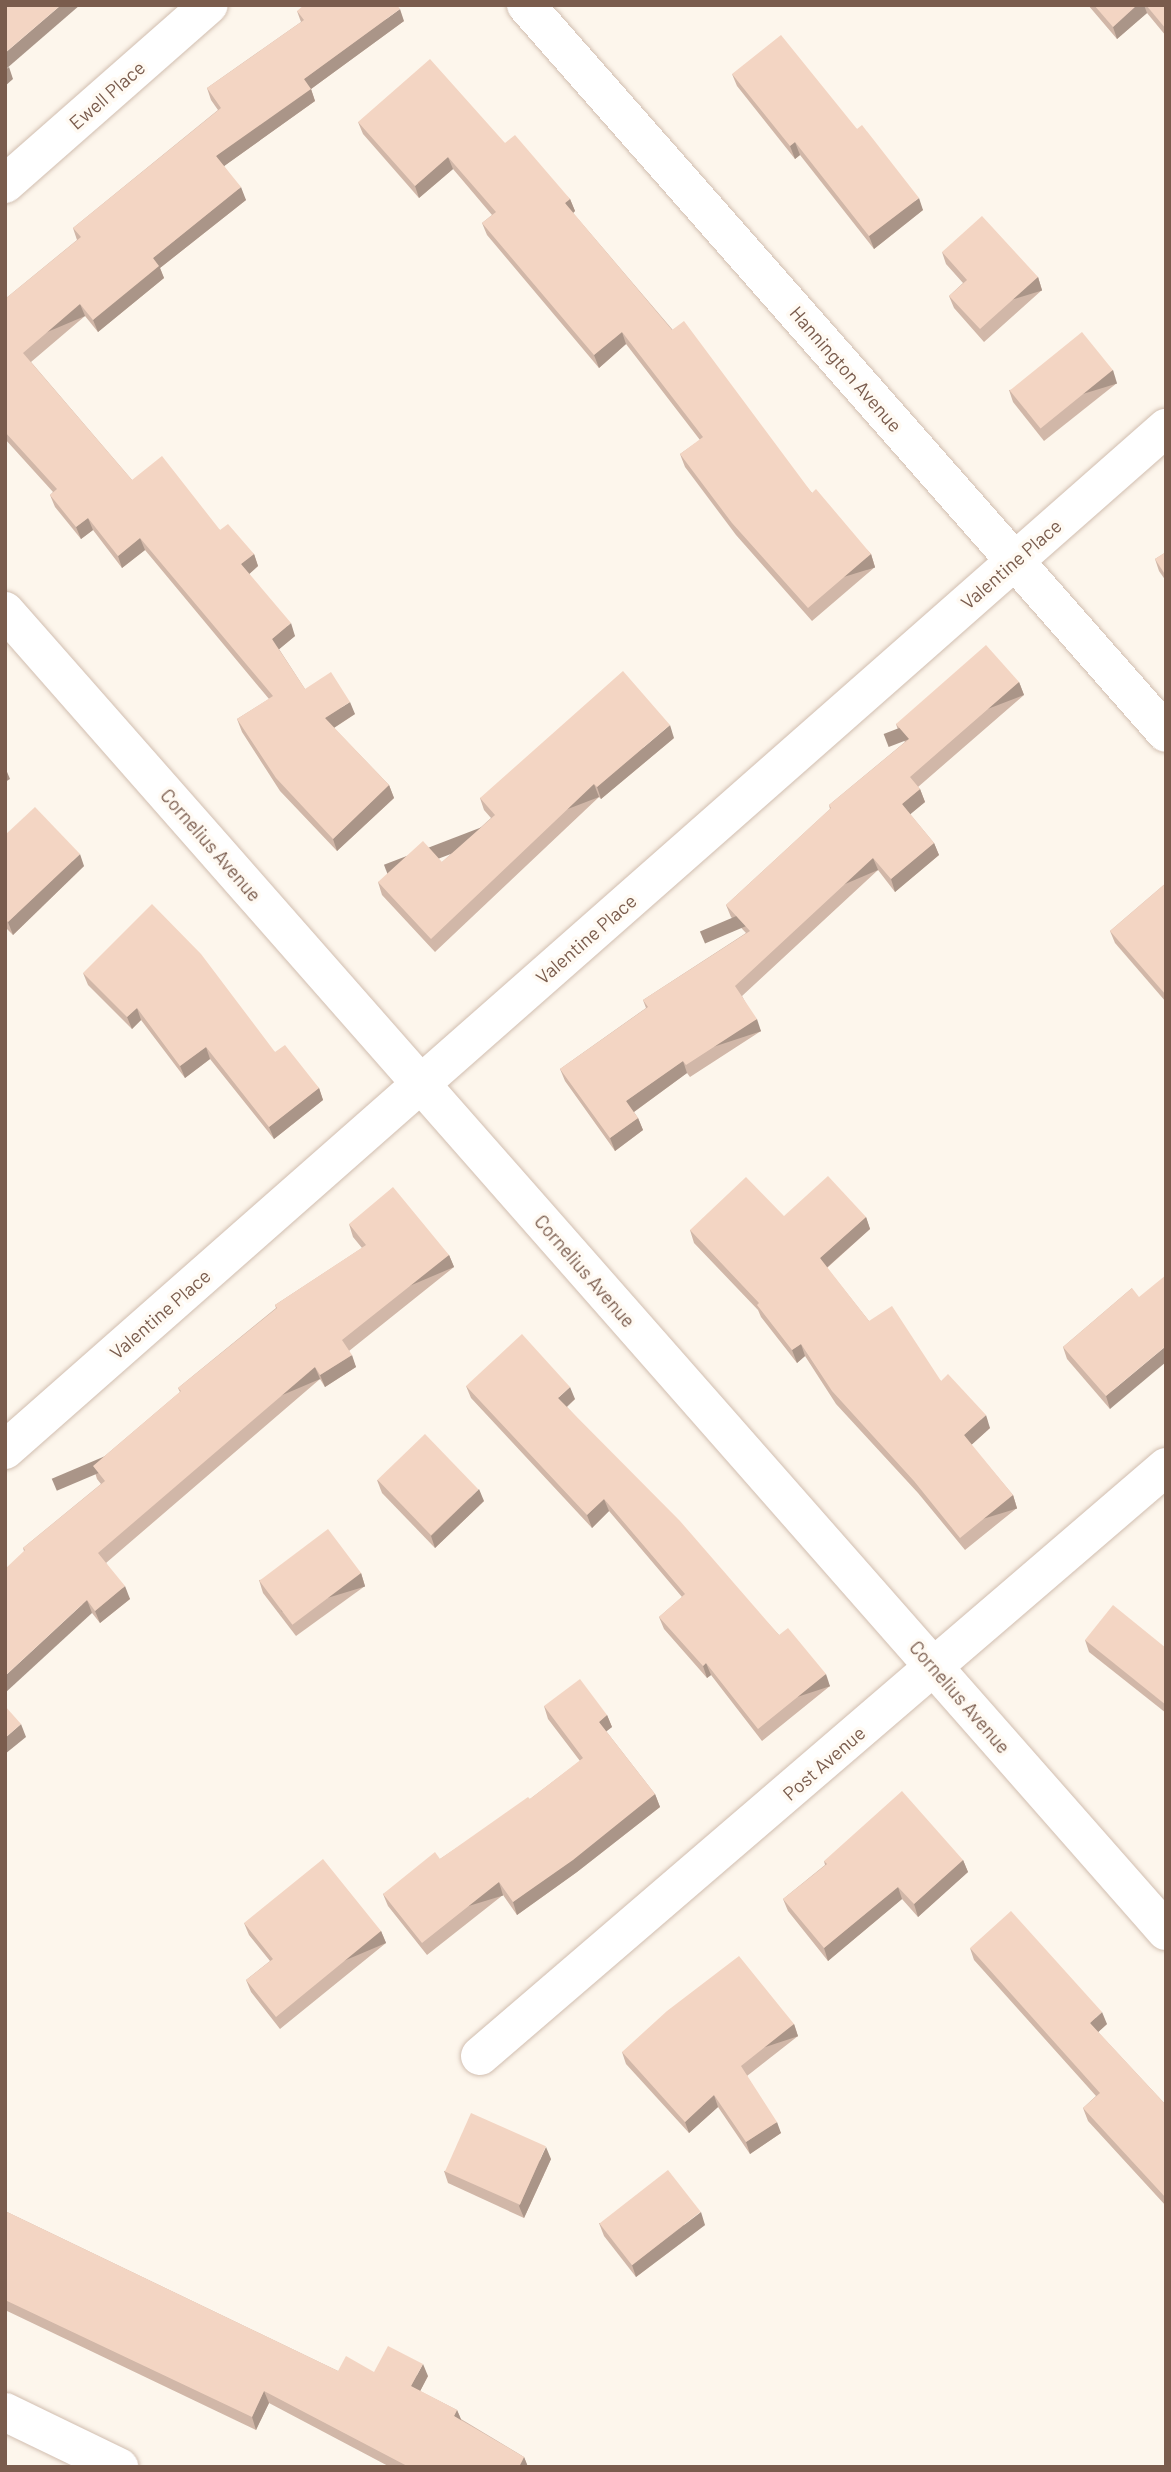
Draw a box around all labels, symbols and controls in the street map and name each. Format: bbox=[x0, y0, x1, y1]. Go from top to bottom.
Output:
street label: Ewell Place bbox=[64, 56, 150, 134]
street label: Hannington Avenue bbox=[785, 301, 907, 437]
street label: Valentine Place bbox=[956, 514, 1066, 614]
street label: Cornelius Avenue bbox=[156, 784, 266, 906]
street label: Valentine Place bbox=[531, 889, 641, 989]
street label: Cornelius Avenue bbox=[530, 1210, 640, 1332]
street label: Valentine Place bbox=[105, 1264, 215, 1364]
street label: Cornelius Avenue bbox=[905, 1636, 1015, 1758]
street label: Post Avenue bbox=[778, 1721, 870, 1805]

